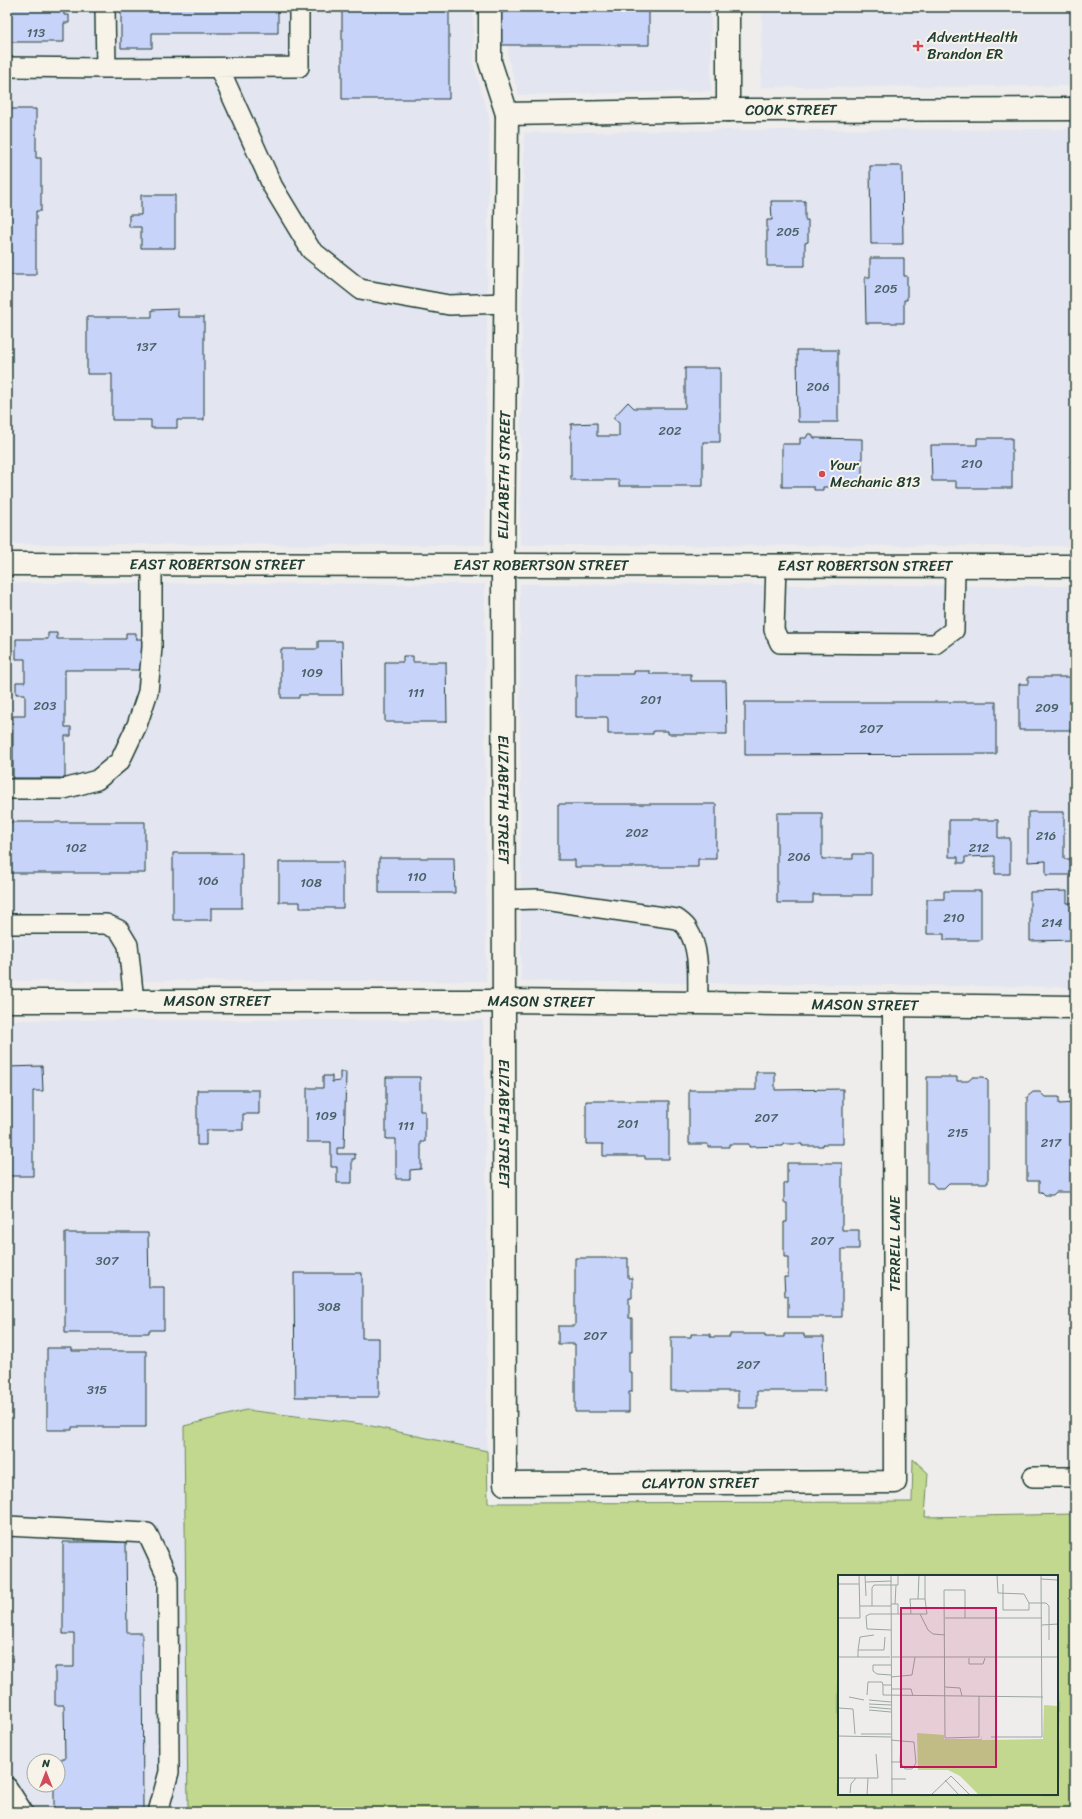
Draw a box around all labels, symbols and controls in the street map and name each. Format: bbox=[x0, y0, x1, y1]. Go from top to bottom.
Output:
house number: 113 bbox=[27, 21, 45, 44]
place label: AdventHealth Brandon ER bbox=[926, 24, 1018, 67]
marker: AdventHealth Brandon ER bbox=[912, 40, 924, 52]
street label: COOK STREET bbox=[745, 97, 838, 123]
house number: 205 bbox=[776, 220, 800, 243]
house number: 205 bbox=[874, 277, 898, 300]
house number: 137 bbox=[136, 335, 158, 358]
house number: 206 bbox=[806, 375, 830, 398]
street label: ELIZABETH STREET bbox=[490, 409, 518, 540]
house number: 202 bbox=[658, 419, 682, 442]
place label: Your Mechanic 813 bbox=[830, 452, 920, 495]
house number: 210 bbox=[961, 452, 983, 475]
marker: Your Mechanic 813 bbox=[817, 469, 827, 479]
street label: EAST ROBERTSON STREET bbox=[130, 551, 306, 578]
street label: EAST ROBERTSON STREET bbox=[454, 552, 630, 578]
street label: EAST ROBERTSON STREET bbox=[778, 552, 954, 579]
house number: 109 bbox=[301, 661, 323, 684]
house number: 111 bbox=[408, 681, 425, 704]
house number: 201 bbox=[640, 688, 662, 711]
house number: 203 bbox=[34, 694, 56, 717]
house number: 209 bbox=[1035, 696, 1059, 719]
house number: 207 bbox=[859, 717, 884, 740]
street label: ELIZABETH STREET bbox=[490, 735, 517, 865]
house number: 202 bbox=[625, 821, 649, 844]
house number: 216 bbox=[1036, 824, 1056, 847]
house number: 102 bbox=[65, 836, 87, 859]
house number: 212 bbox=[969, 836, 990, 859]
house number: 206 bbox=[787, 845, 811, 868]
house number: 110 bbox=[407, 865, 427, 888]
house number: 106 bbox=[197, 869, 219, 892]
house number: 108 bbox=[300, 871, 322, 894]
house number: 210 bbox=[943, 906, 965, 929]
house number: 214 bbox=[1041, 911, 1063, 934]
street label: MASON STREET bbox=[163, 988, 272, 1014]
street label: MASON STREET bbox=[487, 988, 596, 1015]
street label: MASON STREET bbox=[811, 991, 920, 1018]
street label: ELIZABETH STREET bbox=[491, 1059, 517, 1189]
house number: 109 bbox=[315, 1104, 337, 1127]
house number: 207 bbox=[754, 1106, 779, 1129]
house number: 201 bbox=[617, 1112, 639, 1135]
house number: 111 bbox=[398, 1114, 415, 1137]
house number: 215 bbox=[947, 1121, 969, 1144]
house number: 217 bbox=[1041, 1131, 1063, 1154]
street label: TERRELL LANE bbox=[882, 1194, 908, 1292]
house number: 207 bbox=[810, 1229, 835, 1252]
house number: 307 bbox=[96, 1249, 120, 1272]
house number: 308 bbox=[317, 1295, 341, 1318]
house number: 207 bbox=[583, 1324, 608, 1347]
house number: 207 bbox=[736, 1353, 761, 1376]
house number: 315 bbox=[87, 1378, 107, 1401]
street label: CLAYTON STREET bbox=[642, 1470, 760, 1496]
inset map bbox=[838, 1575, 1058, 1795]
north arrow bbox=[26, 1753, 66, 1793]
text: N bbox=[41, 1754, 50, 1773]

